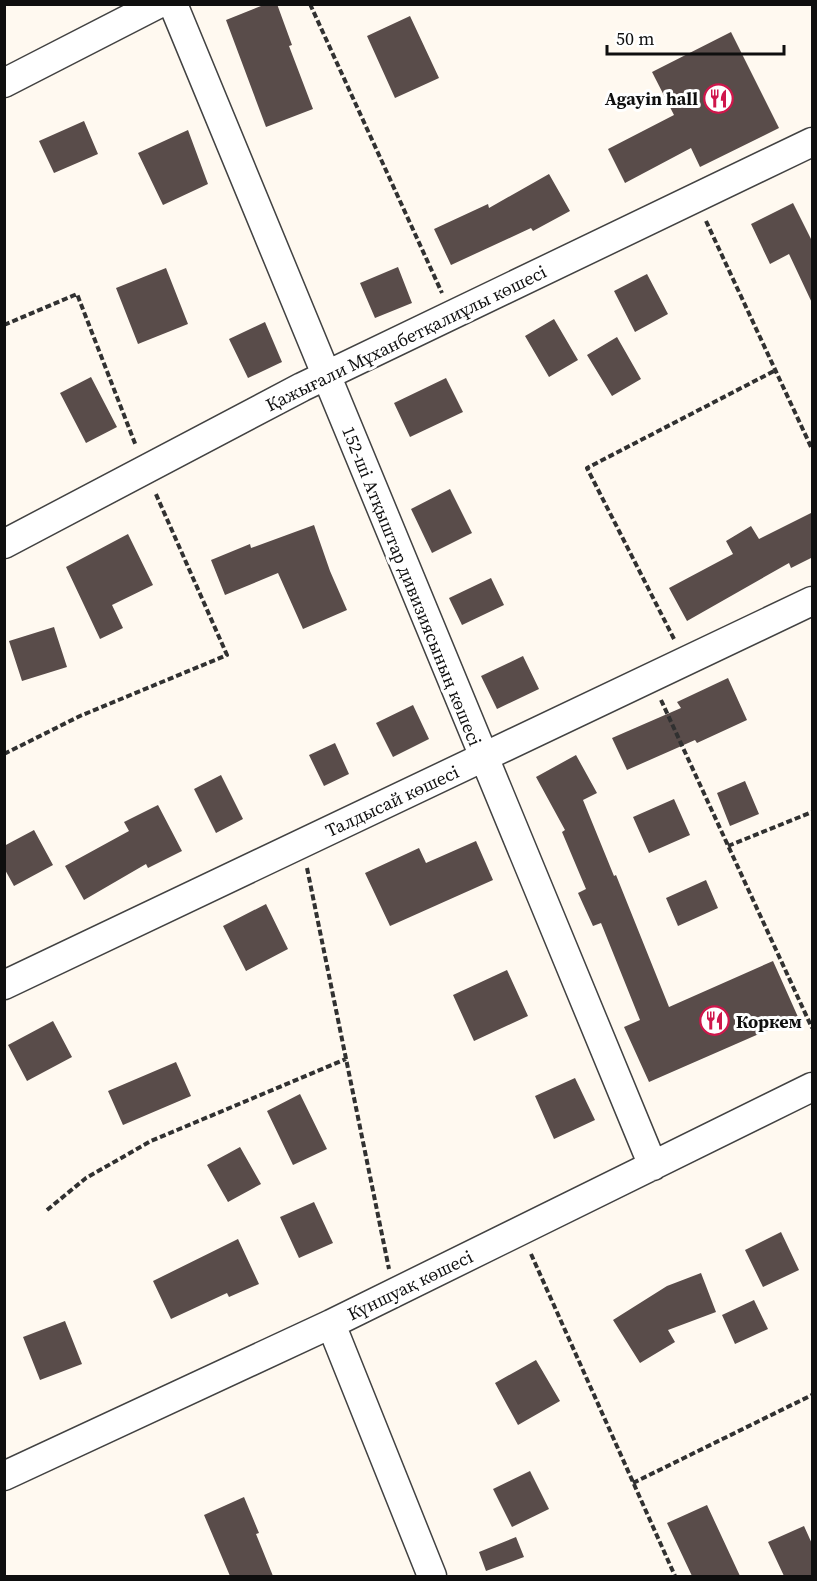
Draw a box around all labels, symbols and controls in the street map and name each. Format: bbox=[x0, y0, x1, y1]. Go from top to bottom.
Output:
scale bar bbox=[607, 18, 784, 56]
text: 50 m bbox=[616, 26, 654, 51]
restaurant icon: Agayin hall bbox=[703, 82, 735, 114]
place label: Agayin hall bbox=[605, 86, 698, 111]
street label: Қажығали Мұханбетқалиұлы көшесі bbox=[261, 259, 551, 417]
street label: 152-ші Атқыштар дивизиясының көшесі bbox=[336, 422, 488, 750]
street label: Талдысай көшесі bbox=[321, 759, 463, 843]
restaurant icon: Коркем bbox=[699, 1005, 731, 1037]
place label: Коркем bbox=[736, 1009, 802, 1034]
street label: Күншуақ көшесі bbox=[343, 1244, 477, 1326]

